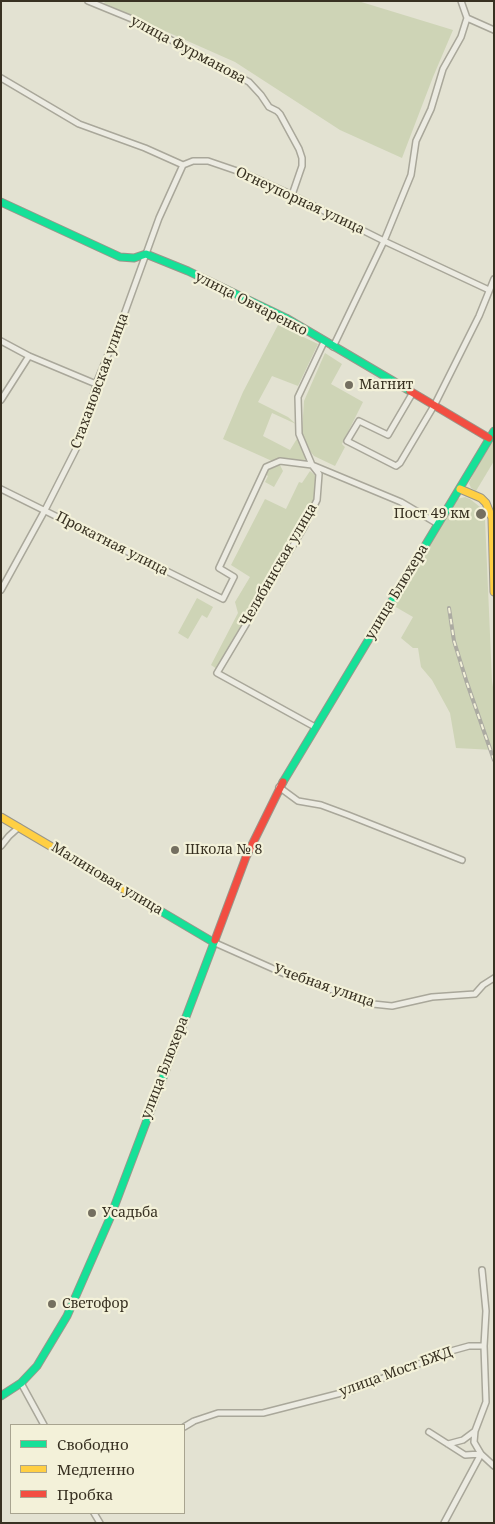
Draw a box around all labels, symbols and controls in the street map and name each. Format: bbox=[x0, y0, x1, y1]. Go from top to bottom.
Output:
street label: улица Фурманова bbox=[127, 12, 249, 88]
street label: Огнеупорная улица bbox=[233, 164, 367, 238]
street label: улица Овчаренко bbox=[192, 268, 310, 340]
street label: Стахановская улица bbox=[68, 311, 132, 451]
place label: Магнит bbox=[359, 377, 413, 393]
marker: Магнит bbox=[343, 379, 355, 391]
street label: Челябинская улица bbox=[237, 500, 321, 630]
place label: Пост 49 км bbox=[394, 506, 470, 522]
marker: Пост 49 км bbox=[474, 507, 488, 521]
street label: Прокатная улица bbox=[53, 508, 171, 580]
street label: улица Блюхера bbox=[362, 541, 432, 643]
street label: Малиновая улица bbox=[48, 839, 166, 919]
place label: Школа № 8 bbox=[185, 842, 262, 858]
marker: Школа № 8 bbox=[169, 844, 181, 856]
street label: Учебная улица bbox=[271, 961, 377, 1011]
street label: улица Блюхера bbox=[138, 1014, 192, 1122]
place label: Усадьба bbox=[102, 1205, 158, 1221]
marker: Усадьба bbox=[86, 1207, 98, 1219]
place label: Светофор bbox=[62, 1296, 128, 1312]
marker: Светофор bbox=[46, 1298, 58, 1310]
street label: улица Мост БЖД bbox=[337, 1344, 455, 1400]
legend bbox=[10, 1424, 185, 1514]
text: Свободно bbox=[57, 1434, 129, 1454]
text: Медленно bbox=[57, 1459, 135, 1479]
text: Пробка bbox=[57, 1484, 113, 1504]

